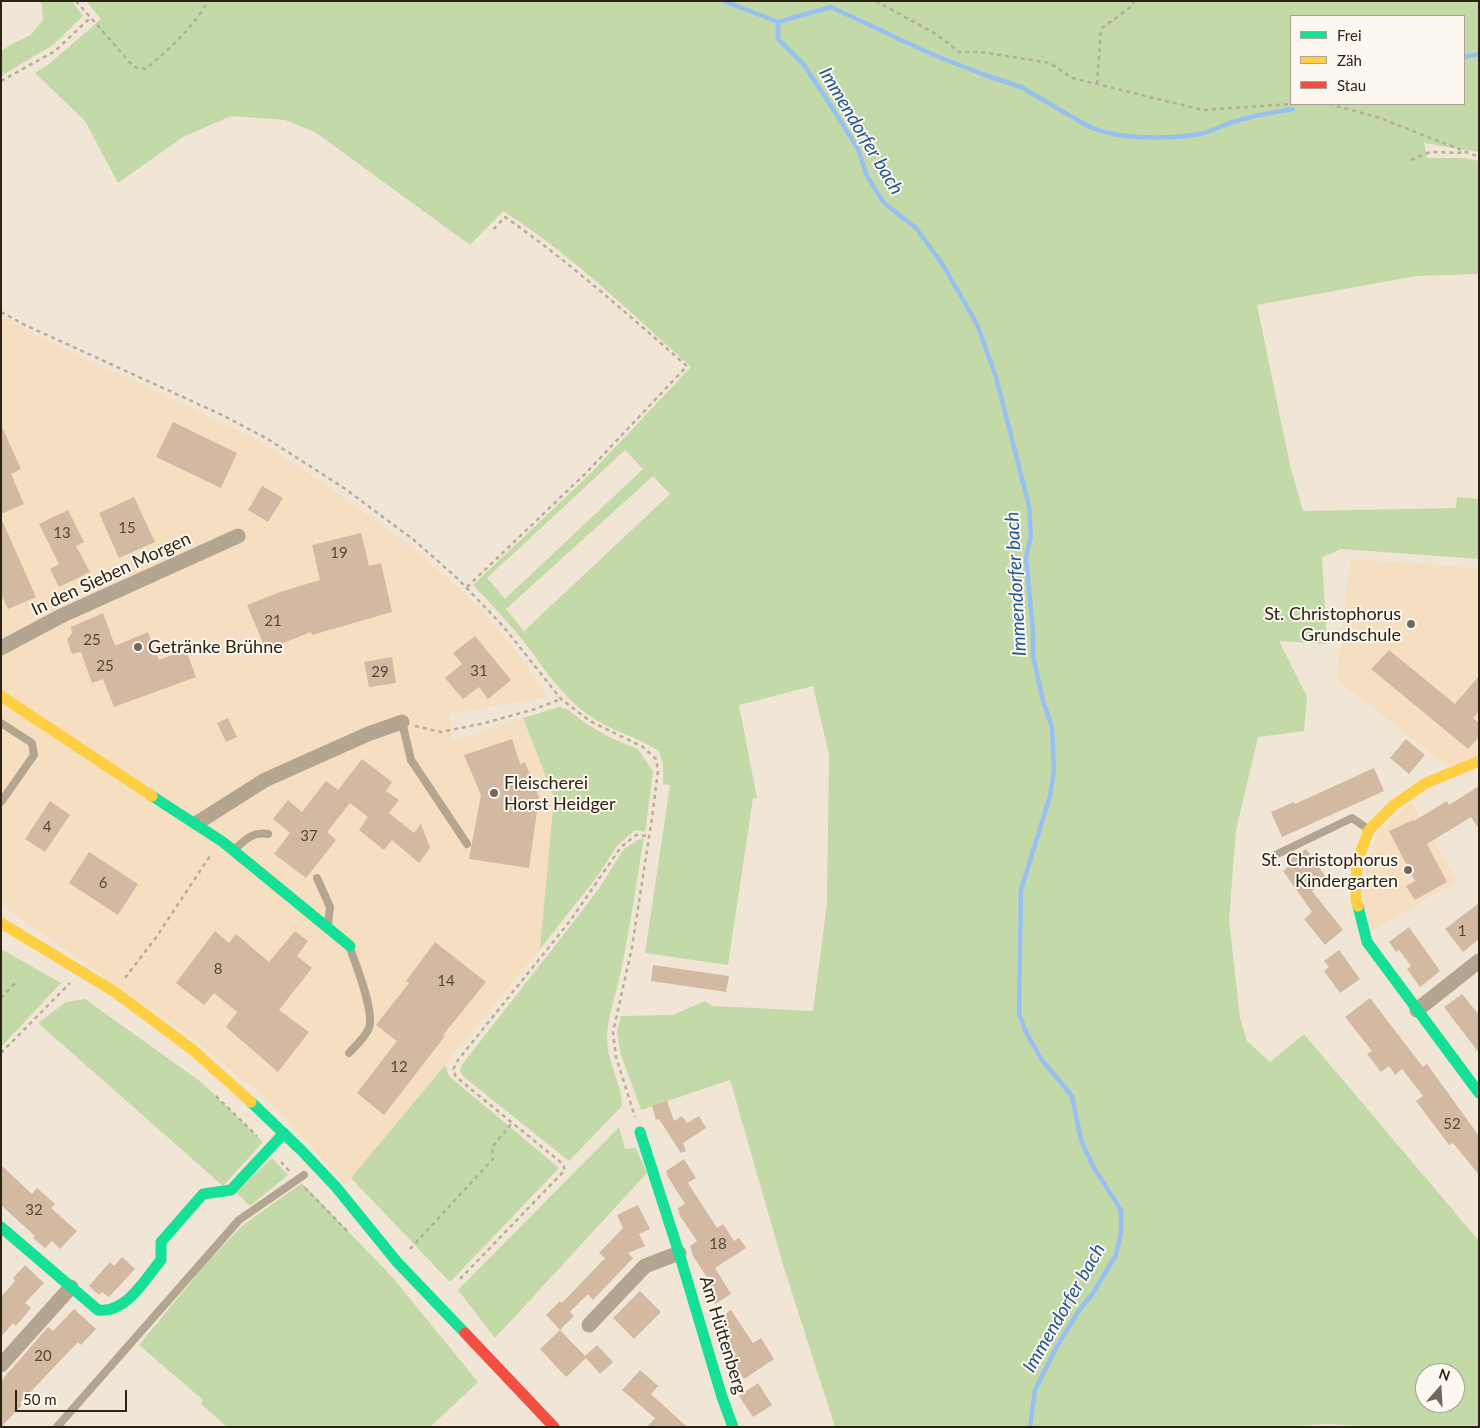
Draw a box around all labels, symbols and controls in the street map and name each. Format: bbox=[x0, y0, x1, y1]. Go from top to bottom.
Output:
legend bbox=[1290, 15, 1465, 105]
text: Frei bbox=[1337, 26, 1362, 44]
text: Zäh bbox=[1337, 51, 1362, 69]
water label: Immendorfer bach bbox=[814, 63, 908, 199]
text: Stau bbox=[1337, 76, 1366, 94]
water label: Immendorfer bach bbox=[1001, 511, 1031, 657]
house number: 15 bbox=[118, 519, 136, 537]
house number: 13 bbox=[53, 524, 71, 542]
street label: In den Sieben Morgen bbox=[28, 528, 194, 620]
house number: 19 bbox=[330, 544, 348, 562]
place label: St. Christophorus Grundschule bbox=[1264, 603, 1401, 646]
house number: 21 bbox=[264, 612, 282, 630]
marker: St. Christophorus Grundschule bbox=[1405, 618, 1417, 630]
house number: 25 bbox=[83, 631, 101, 649]
place label: Getränke Brühne bbox=[148, 636, 283, 658]
marker: Getränke Brühne bbox=[132, 641, 144, 653]
house number: 25 bbox=[96, 657, 114, 675]
house number: 31 bbox=[470, 662, 488, 680]
house number: 29 bbox=[371, 663, 389, 681]
place label: Fleischerei Horst Heidger bbox=[504, 772, 616, 814]
marker: Fleischerei Horst Heidger bbox=[488, 787, 500, 799]
house number: 4 bbox=[43, 818, 51, 836]
house number: 37 bbox=[300, 827, 318, 845]
place label: St. Christophorus Kindergarten bbox=[1261, 849, 1398, 892]
marker: St. Christophorus Kindergarten bbox=[1402, 864, 1414, 876]
house number: 6 bbox=[99, 874, 107, 892]
house number: 1 bbox=[1458, 922, 1466, 940]
house number: 8 bbox=[214, 960, 222, 978]
house number: 14 bbox=[437, 972, 455, 990]
house number: 12 bbox=[390, 1058, 408, 1076]
house number: 52 bbox=[1443, 1115, 1461, 1133]
house number: 32 bbox=[25, 1201, 43, 1219]
house number: 18 bbox=[709, 1235, 727, 1253]
water label: Immendorfer bach bbox=[1018, 1240, 1110, 1376]
street label: Am Hüttenberg bbox=[695, 1273, 751, 1397]
house number: 20 bbox=[34, 1347, 52, 1365]
north arrow bbox=[1415, 1363, 1465, 1413]
text: N bbox=[1437, 1364, 1453, 1384]
scale bar bbox=[18, 1380, 130, 1412]
text: 50 m bbox=[23, 1390, 57, 1408]

